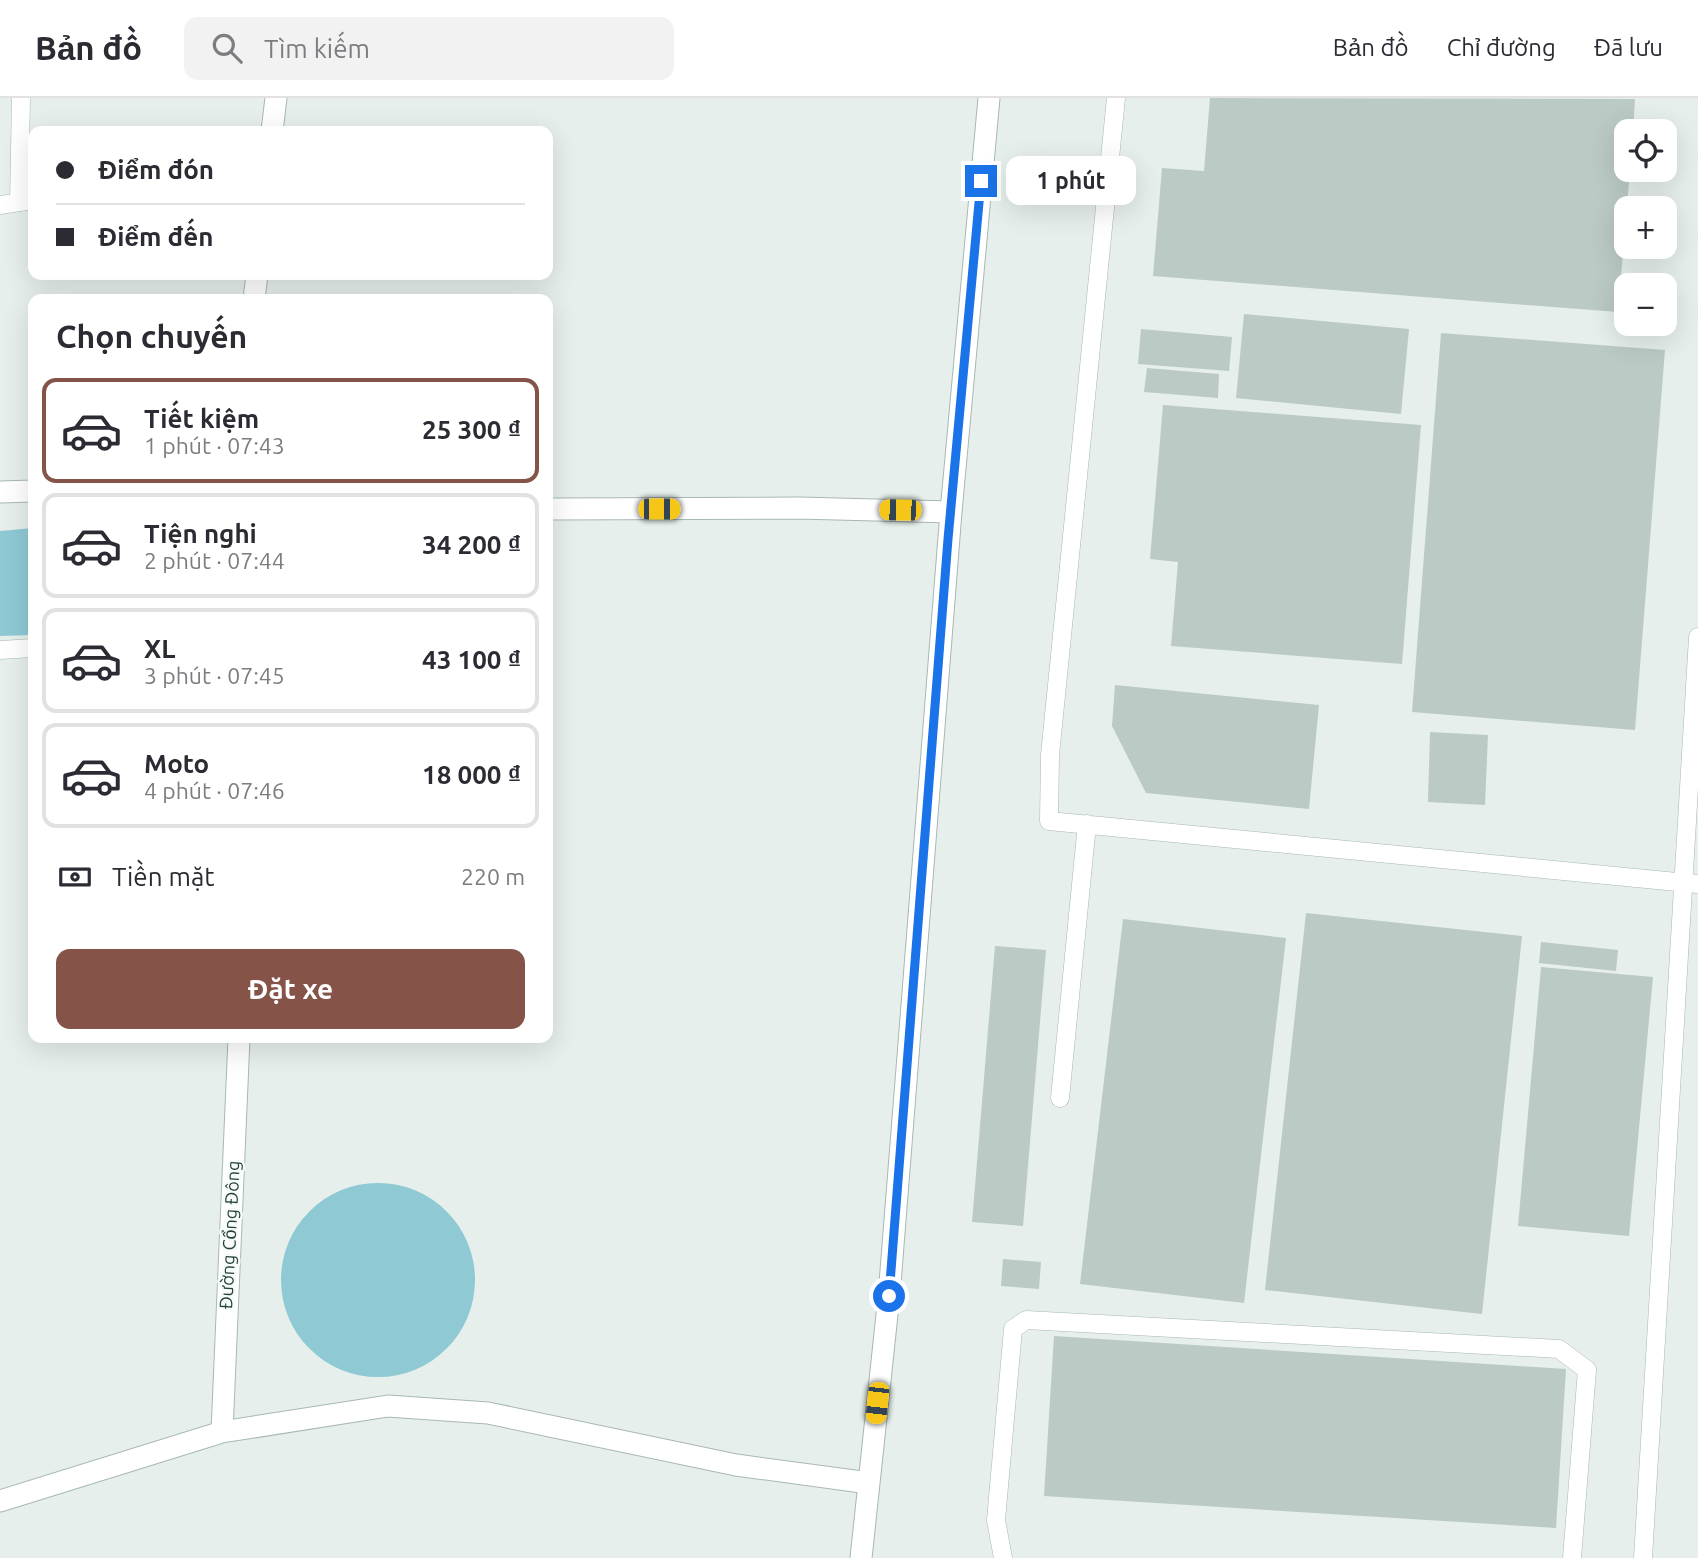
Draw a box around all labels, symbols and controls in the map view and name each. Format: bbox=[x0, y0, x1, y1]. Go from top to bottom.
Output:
search box bbox=[184, 17, 674, 80]
text: Bản đồ bbox=[35, 29, 142, 66]
icon: search bbox=[208, 29, 246, 67]
text: Tìm kiếm bbox=[264, 34, 370, 63]
text: Bản đồ bbox=[1333, 34, 1409, 61]
text: Chỉ đường bbox=[1447, 34, 1556, 61]
text: Đã lưu bbox=[1594, 34, 1663, 61]
map controls bbox=[1614, 119, 1677, 336]
button: locate bbox=[1614, 119, 1677, 182]
text: Điểm đón bbox=[98, 155, 214, 184]
callout: 1 phút bbox=[1006, 156, 1135, 206]
route end bbox=[965, 165, 997, 197]
text: 1 phút bbox=[1036, 168, 1106, 193]
button: + bbox=[1614, 196, 1677, 259]
text: Điểm đến bbox=[98, 222, 213, 251]
button: − bbox=[1614, 273, 1677, 336]
text: Chọn chuyến bbox=[56, 318, 247, 354]
icon: car bbox=[60, 399, 123, 462]
text: Tiết kiệm bbox=[144, 404, 259, 433]
text: 25 300 ₫ bbox=[422, 415, 521, 444]
text: 1 phút · 07:43 bbox=[144, 433, 285, 458]
car bbox=[639, 499, 681, 520]
car bbox=[879, 499, 922, 521]
icon: car bbox=[60, 514, 123, 577]
text: Tiện nghi bbox=[144, 519, 257, 548]
text: 34 200 ₫ bbox=[422, 530, 521, 559]
text: 2 phút · 07:44 bbox=[144, 548, 285, 573]
icon: car bbox=[60, 629, 123, 692]
text: XL bbox=[144, 634, 175, 663]
text: 43 100 ₫ bbox=[422, 645, 521, 674]
text: 3 phút · 07:45 bbox=[144, 663, 285, 688]
icon: car bbox=[60, 744, 123, 807]
text: Moto bbox=[144, 749, 209, 778]
text: 18 000 ₫ bbox=[422, 760, 521, 789]
text: 4 phút · 07:46 bbox=[144, 778, 285, 803]
icon: cash bbox=[56, 858, 94, 896]
text: Tiền mặt bbox=[112, 862, 215, 891]
text: 220 m bbox=[461, 864, 525, 889]
button: Đặt xe bbox=[56, 949, 525, 1029]
street label: Đường Cổng Đông bbox=[215, 1160, 243, 1310]
route start bbox=[873, 1280, 905, 1312]
car bbox=[865, 1381, 890, 1425]

